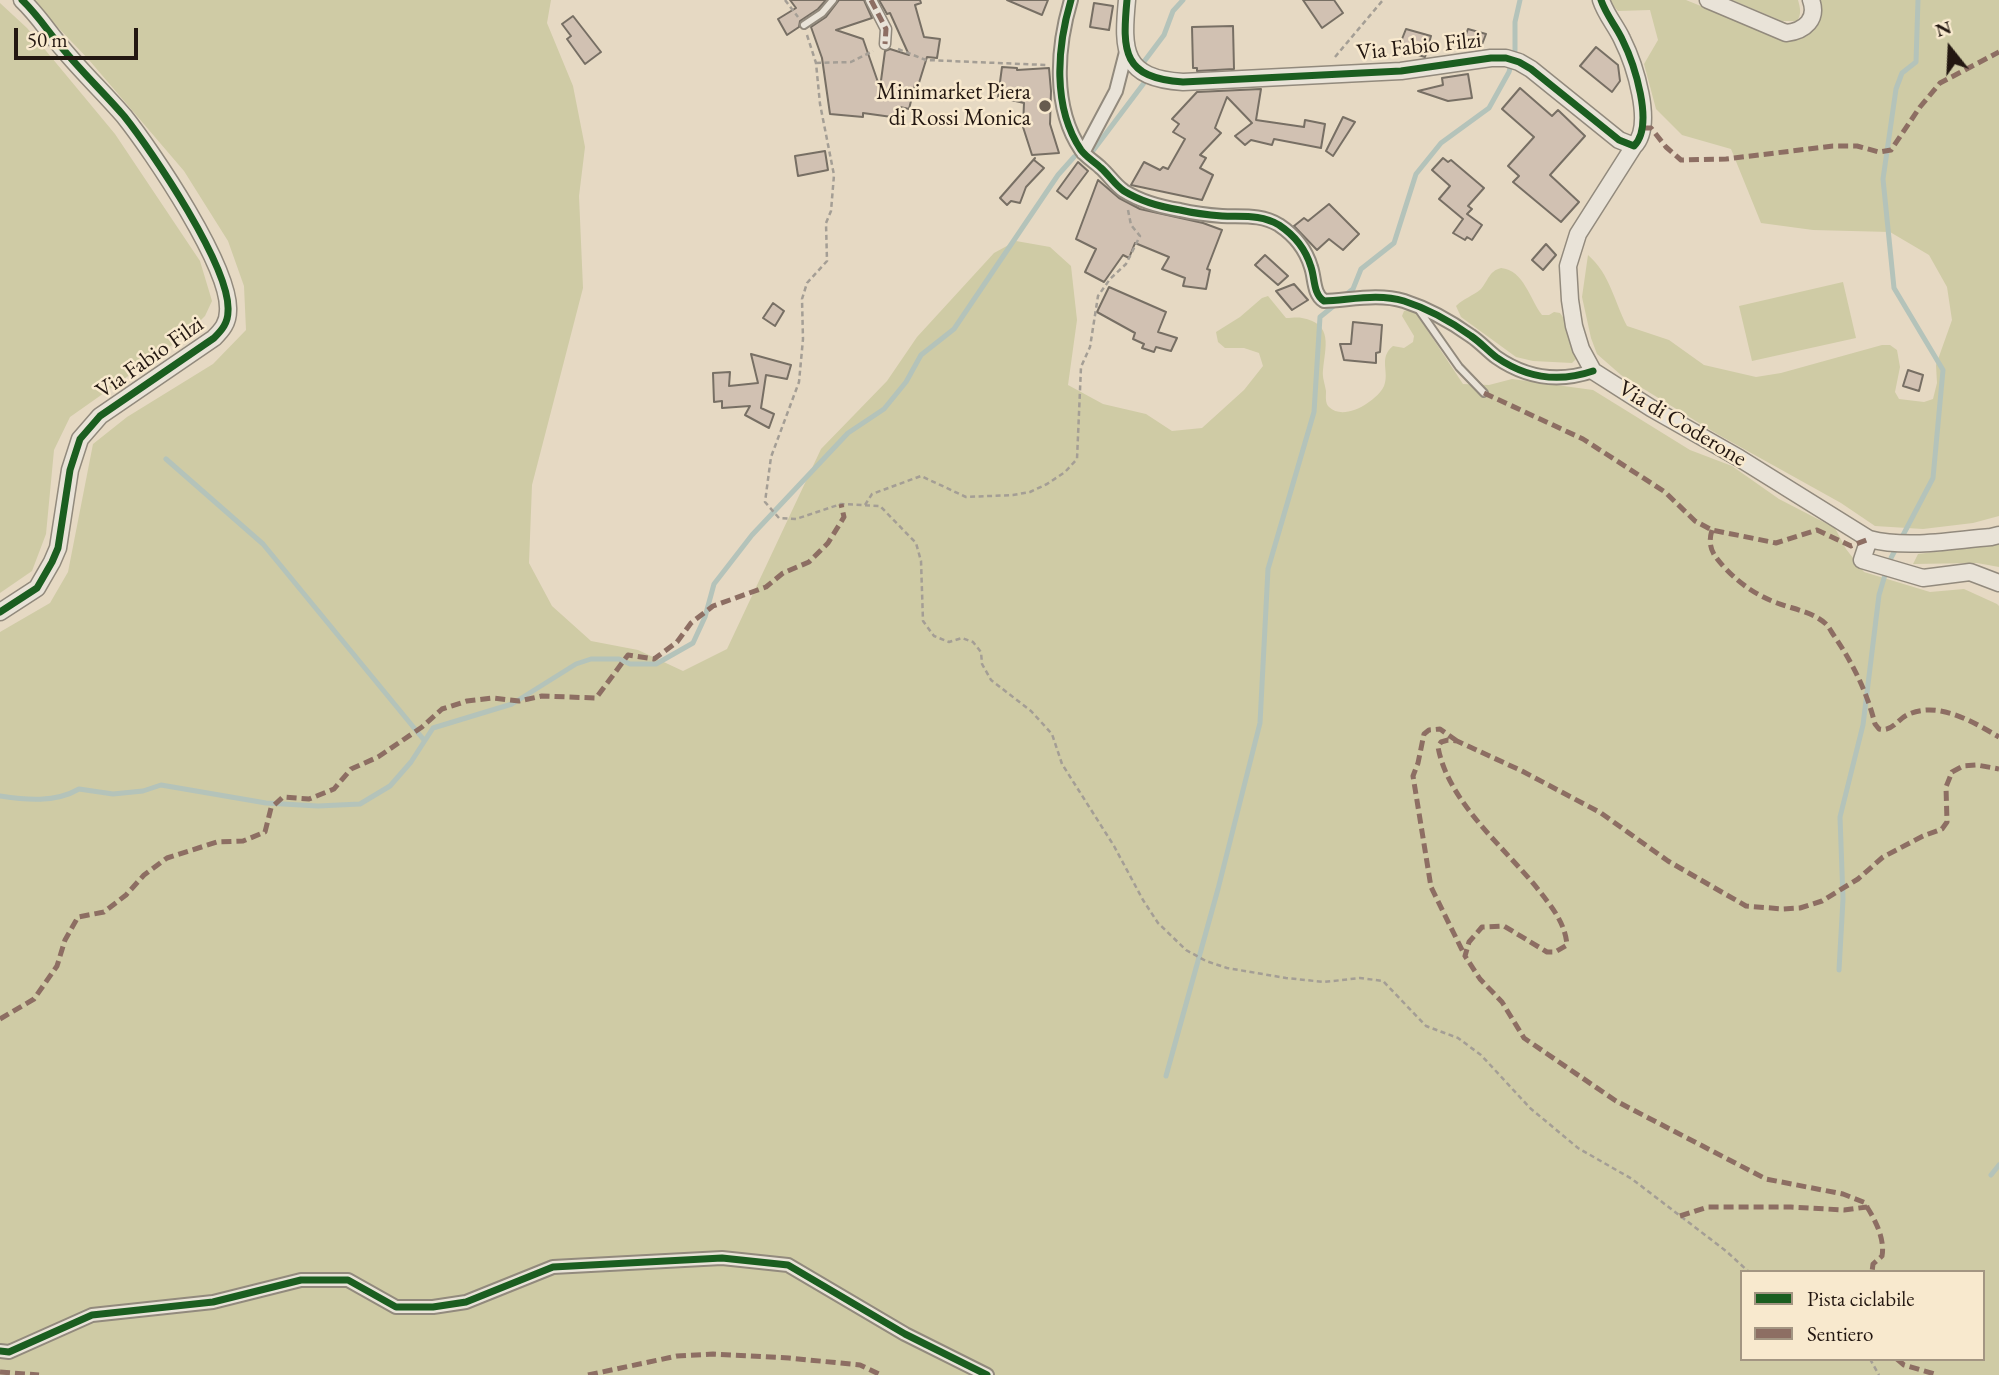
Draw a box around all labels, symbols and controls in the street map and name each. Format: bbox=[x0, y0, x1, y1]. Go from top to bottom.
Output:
scale bar bbox=[18, 14, 142, 58]
north arrow bbox=[1915, 14, 1985, 84]
text: N bbox=[1932, 14, 1955, 43]
text: 50 m bbox=[27, 26, 68, 53]
street label: Via Fabio Filzi bbox=[1355, 27, 1483, 67]
place label: Minimarket Piera di Rossi Monica bbox=[876, 79, 1031, 133]
marker: Minimarket Piera di Rossi Monica bbox=[1037, 98, 1053, 114]
street label: Via Fabio Filzi bbox=[91, 311, 209, 405]
street label: Via di Coderone bbox=[1613, 375, 1751, 473]
legend bbox=[1740, 1270, 1985, 1361]
text: Pista ciclabile bbox=[1807, 1285, 1915, 1312]
text: Sentiero bbox=[1807, 1320, 1873, 1347]

